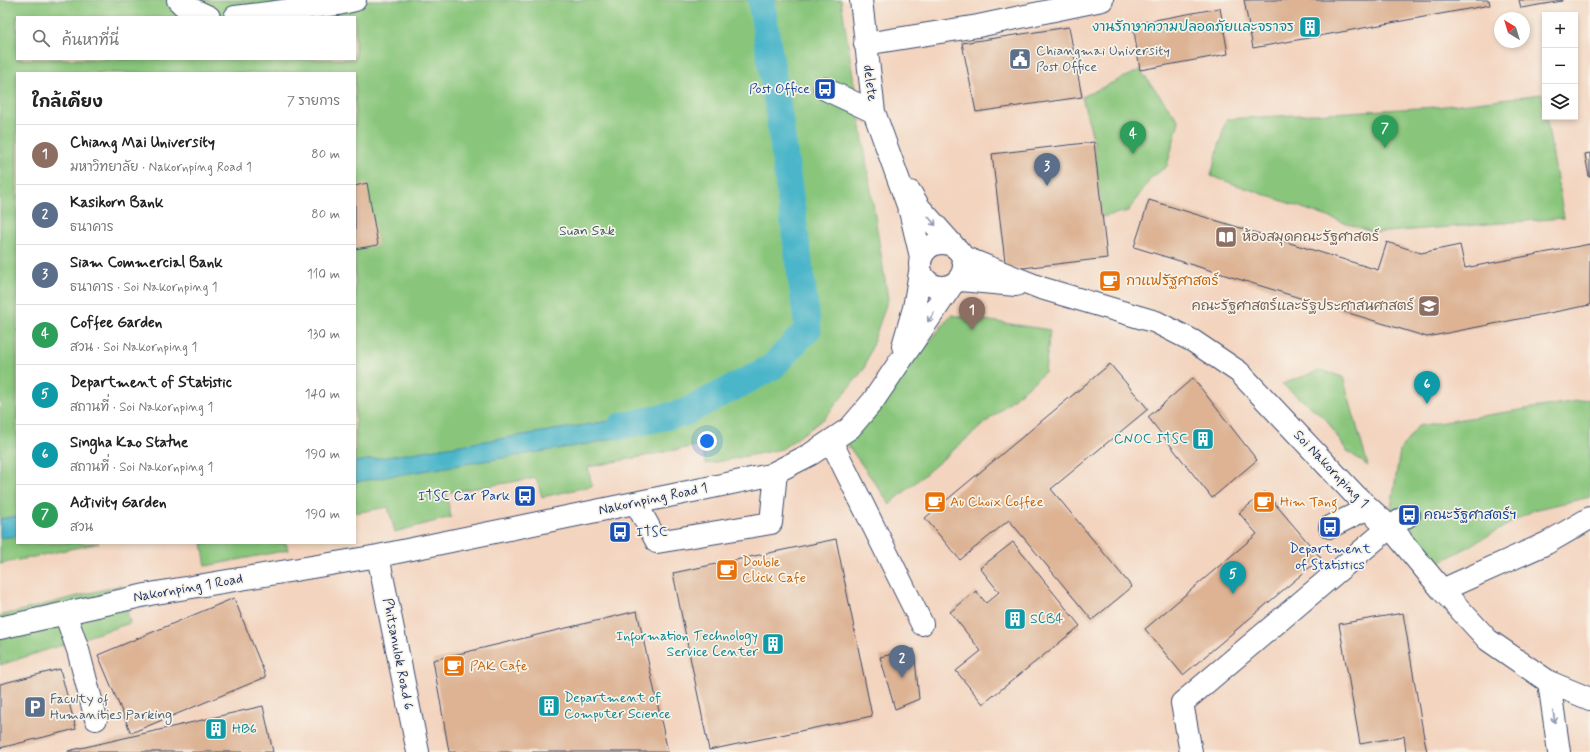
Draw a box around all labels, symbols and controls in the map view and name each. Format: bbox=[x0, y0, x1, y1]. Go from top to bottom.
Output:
north arrow bbox=[1494, 12, 1530, 48]
map controls bbox=[1542, 12, 1578, 120]
button: + bbox=[1542, 12, 1578, 48]
building icon: งานรักษาความปลอดภัยและจราจร bbox=[1297, 14, 1323, 40]
search box bbox=[16, 16, 356, 60]
place label: งานรักษาความปลอดภัยและจราจร bbox=[1092, 18, 1294, 36]
icon: search bbox=[30, 27, 52, 49]
text: ค้นหาที่นี่ bbox=[62, 31, 119, 51]
place label: Chiangmai University Post Office bbox=[1036, 42, 1170, 76]
public building icon: Chiangmai University Post Office bbox=[1007, 46, 1033, 72]
button: − bbox=[1542, 48, 1578, 84]
street label: delete bbox=[859, 64, 881, 103]
bus stop icon: Post Office bbox=[812, 76, 838, 102]
place label: Post Office bbox=[749, 80, 810, 98]
button: layers bbox=[1542, 84, 1578, 120]
text: ใกล้เคียง bbox=[32, 91, 103, 113]
text: 7 รายการ bbox=[287, 93, 340, 110]
pin: 7 bbox=[1372, 115, 1398, 148]
pin: 4 bbox=[1120, 121, 1146, 154]
text: Chiang Mai University bbox=[70, 133, 215, 153]
text: 1 bbox=[42, 146, 48, 163]
text: 80 m bbox=[311, 146, 340, 163]
pin: 3 bbox=[1034, 153, 1060, 186]
text: มหาวิทยาลัย · Nakornping Road 1 bbox=[70, 159, 252, 176]
text: Kasikorn Bank bbox=[70, 193, 163, 213]
text: 2 bbox=[42, 206, 48, 223]
text: 80 m bbox=[311, 206, 340, 223]
one-way arrow bbox=[927, 216, 936, 226]
text: ธนาคาร bbox=[70, 219, 114, 236]
park label: Suan Sak bbox=[559, 222, 615, 240]
library icon: ห้องสมุดคณะรัฐศาสตร์ bbox=[1213, 224, 1239, 250]
place label: ห้องสมุดคณะรัฐศาสตร์ bbox=[1242, 227, 1380, 246]
text: Siam Commercial Bank bbox=[70, 253, 223, 273]
text: 3 bbox=[42, 266, 48, 283]
text: 110 m bbox=[307, 266, 340, 283]
cafe icon: กาแฟรัฐศาสตร์ bbox=[1097, 268, 1123, 294]
place label: กาแฟรัฐศาสตร์ bbox=[1126, 271, 1219, 290]
text: ธนาคาร · Soi Nakornping 1 bbox=[70, 279, 218, 296]
school or university icon: คณะรัฐศาสตร์และรัฐประศาสนศาสตร์ bbox=[1416, 293, 1442, 319]
place label: คณะรัฐศาสตร์และรัฐประศาสนศาสตร์ bbox=[1192, 296, 1415, 315]
pin: 1 bbox=[959, 297, 985, 330]
one-way arrow bbox=[927, 312, 935, 323]
text: Coffee Garden bbox=[70, 313, 162, 333]
text: 4 bbox=[41, 326, 49, 343]
text: 130 m bbox=[307, 326, 340, 343]
text: สวน · Soi Nakornping 1 bbox=[70, 339, 197, 356]
pin: 6 bbox=[1414, 371, 1440, 404]
text: Department of Statistic bbox=[70, 373, 232, 393]
text: 5 bbox=[41, 386, 49, 403]
text: 140 m bbox=[305, 386, 340, 403]
text: สถานที่ · Soi Nakornping 1 bbox=[70, 399, 213, 416]
building icon: CNOC ITSC bbox=[1190, 426, 1216, 452]
street label: Soi Nakornping 1 bbox=[1289, 426, 1373, 512]
place label: CNOC ITSC bbox=[1114, 430, 1188, 448]
your location bbox=[697, 431, 717, 451]
text: Singha Kao Statue bbox=[70, 433, 188, 453]
text: 6 bbox=[42, 446, 48, 463]
text: 190 m bbox=[305, 446, 340, 463]
text: สถานที่ · Soi Nakornping 1 bbox=[70, 459, 213, 476]
street label: Nakornping Road 1 bbox=[597, 479, 709, 519]
bus stop icon: ITSC Car Park bbox=[512, 483, 538, 509]
place label: ITSC Car Park bbox=[418, 487, 510, 505]
cafe icon: Au Choix Coffee bbox=[922, 489, 948, 515]
cafe icon: Him Tang bbox=[1251, 489, 1277, 515]
text: Activity Garden bbox=[70, 493, 166, 513]
place label: Au Choix Coffee bbox=[950, 493, 1043, 511]
place label: Him Tang bbox=[1280, 493, 1338, 513]
bus stop icon: คณะรัฐศาสตร์ฯ bbox=[1396, 502, 1422, 528]
place label: คณะรัฐศาสตร์ฯ bbox=[1424, 505, 1517, 524]
text: 7 bbox=[41, 506, 49, 523]
text: 190 m bbox=[305, 506, 340, 523]
bus stop icon: Department of Statistics bbox=[1317, 514, 1343, 540]
text: สวน bbox=[70, 519, 93, 536]
bus stop icon: ITSC bbox=[607, 519, 633, 545]
place label: ITSC bbox=[636, 523, 668, 541]
place label: Department of Statistics bbox=[1289, 540, 1371, 574]
place label: Double Click Cafe bbox=[742, 553, 806, 587]
cafe icon: Double Click Cafe bbox=[714, 557, 740, 583]
pin: 5 bbox=[1220, 561, 1246, 594]
street label: Nakornping 1 Road bbox=[132, 569, 244, 607]
street label: Phitsanulok Road 6 bbox=[378, 597, 418, 711]
building icon: SCB4 bbox=[1002, 606, 1028, 632]
place label: SCB4 bbox=[1030, 610, 1063, 628]
place label: Information Technology Service Center bbox=[616, 627, 758, 661]
building icon: Information Technology Service Center bbox=[760, 631, 786, 657]
pin: 2 bbox=[889, 645, 915, 678]
cafe icon: PAK Cafe bbox=[441, 653, 467, 679]
place label: PAK Cafe bbox=[470, 657, 528, 675]
place label: Department of Computer Science bbox=[564, 689, 671, 723]
place label: Faculty of Humanities Parking bbox=[50, 690, 172, 725]
building icon: Department of Computer Science bbox=[536, 693, 562, 719]
parking icon: Faculty of Humanities Parking bbox=[22, 694, 48, 720]
one-way arrow bbox=[1550, 710, 1558, 723]
building icon: HB6 bbox=[203, 716, 229, 742]
place label: HB6 bbox=[232, 720, 257, 738]

